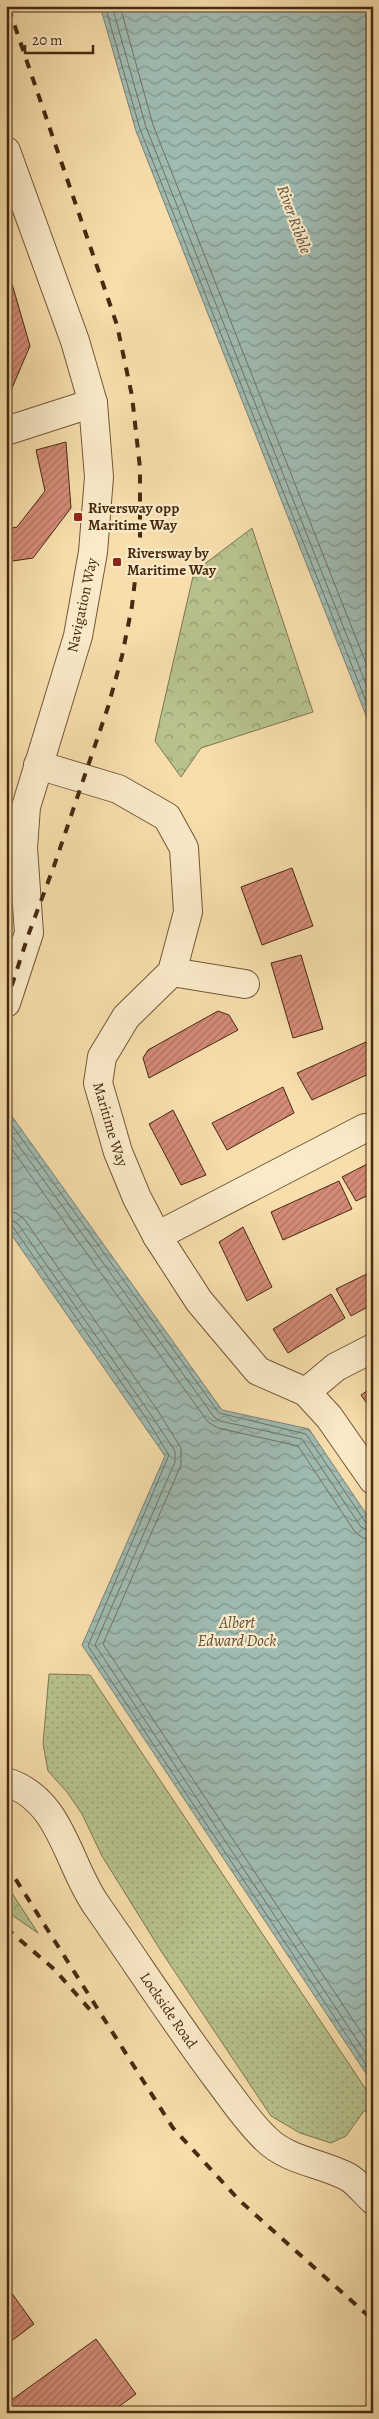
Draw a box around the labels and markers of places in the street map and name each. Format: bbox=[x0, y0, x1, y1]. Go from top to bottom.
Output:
place label: Riversway opp Maritime Way bbox=[88, 498, 179, 535]
marker: Riversway opp Maritime Way bbox=[72, 511, 84, 523]
place label: Riversway by Maritime Way bbox=[127, 543, 217, 580]
marker: Riversway by Maritime Way bbox=[111, 556, 123, 568]

